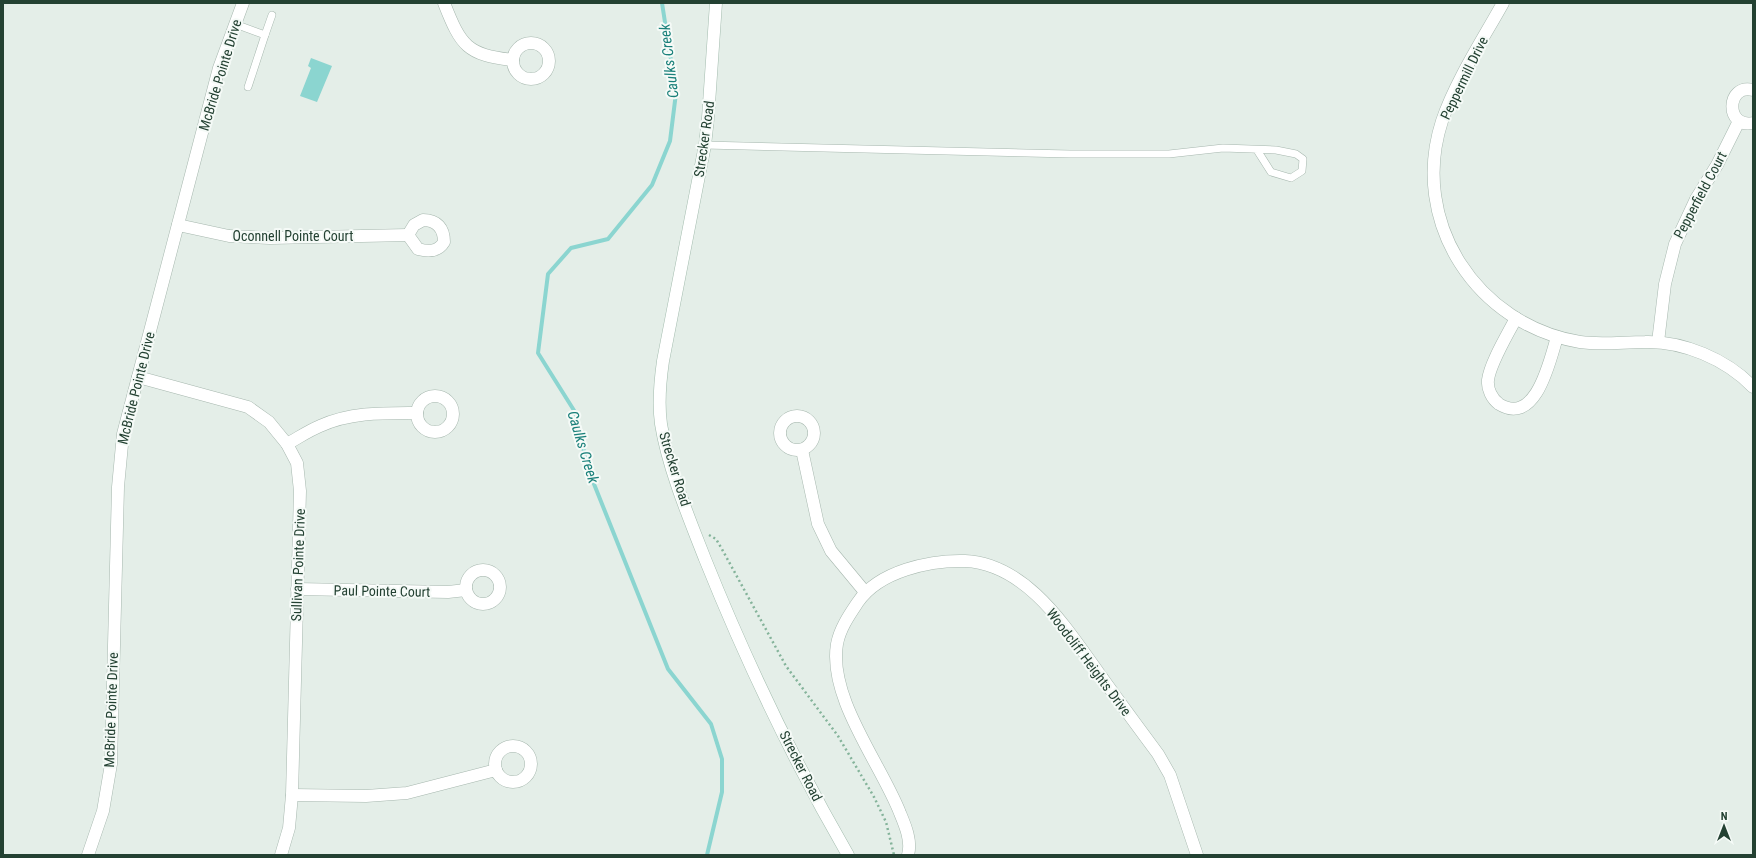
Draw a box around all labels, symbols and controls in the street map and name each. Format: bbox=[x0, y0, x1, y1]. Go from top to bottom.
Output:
street label: McBride Pointe Drive bbox=[195, 17, 245, 133]
water label: Caulks Creek bbox=[655, 22, 682, 99]
street label: Peppermill Drive bbox=[1437, 34, 1491, 122]
street label: Strecker Road bbox=[691, 100, 717, 178]
street label: Pepperfield Court bbox=[1670, 149, 1730, 241]
street label: Oconnell Pointe Court bbox=[233, 228, 353, 244]
street label: McBride Pointe Drive bbox=[114, 330, 158, 446]
water label: Caulks Creek bbox=[563, 409, 603, 486]
street label: Strecker Road bbox=[656, 430, 694, 508]
street label: Sullivan Pointe Drive bbox=[288, 508, 308, 622]
street label: Paul Pointe Court bbox=[334, 582, 430, 600]
street label: Woodcliff Heights Drive bbox=[1043, 605, 1135, 719]
street label: McBride Pointe Drive bbox=[101, 652, 121, 768]
street label: Strecker Road bbox=[776, 728, 826, 804]
north arrow bbox=[1704, 806, 1744, 846]
text: N bbox=[1721, 810, 1728, 823]

